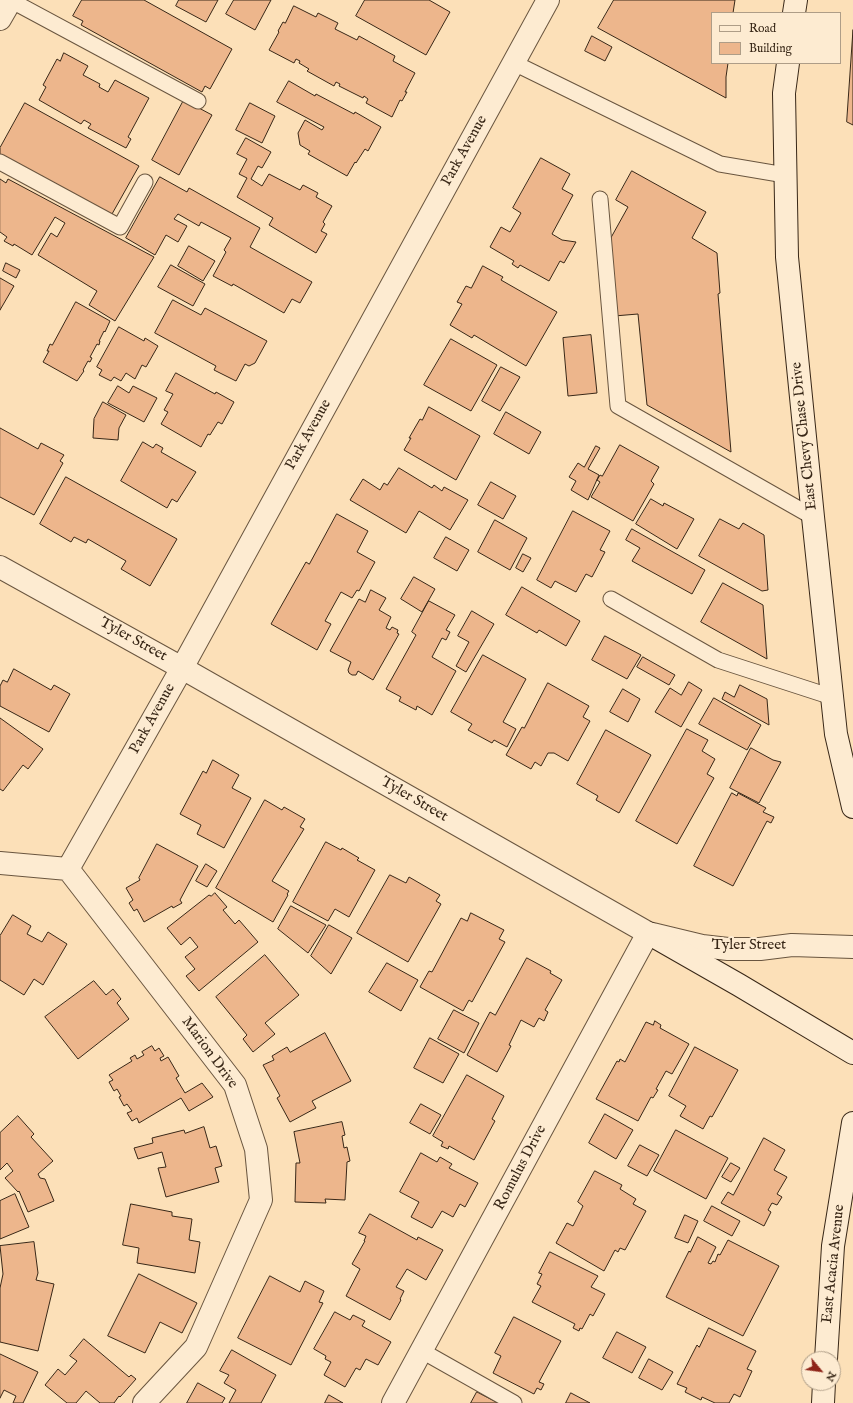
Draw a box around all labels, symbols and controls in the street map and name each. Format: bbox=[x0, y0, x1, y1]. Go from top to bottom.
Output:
legend bbox=[711, 12, 841, 64]
text: Road bbox=[749, 21, 776, 36]
text: Building bbox=[749, 41, 792, 56]
street label: Park Avenue bbox=[438, 113, 492, 189]
street label: East Chevy Chase Drive bbox=[788, 361, 822, 511]
street label: Park Avenue bbox=[282, 397, 336, 473]
street label: Tyler Street bbox=[96, 614, 170, 666]
street label: Park Avenue bbox=[126, 681, 180, 757]
street label: Tyler Street bbox=[377, 774, 451, 826]
street label: Tyler Street bbox=[712, 937, 786, 955]
street label: Marion Drive bbox=[177, 1014, 241, 1092]
street label: Romulus Drive bbox=[491, 1122, 551, 1214]
street label: East Acacia Avenue bbox=[819, 1204, 849, 1324]
north arrow bbox=[801, 1351, 841, 1391]
text: N bbox=[822, 1369, 839, 1384]

